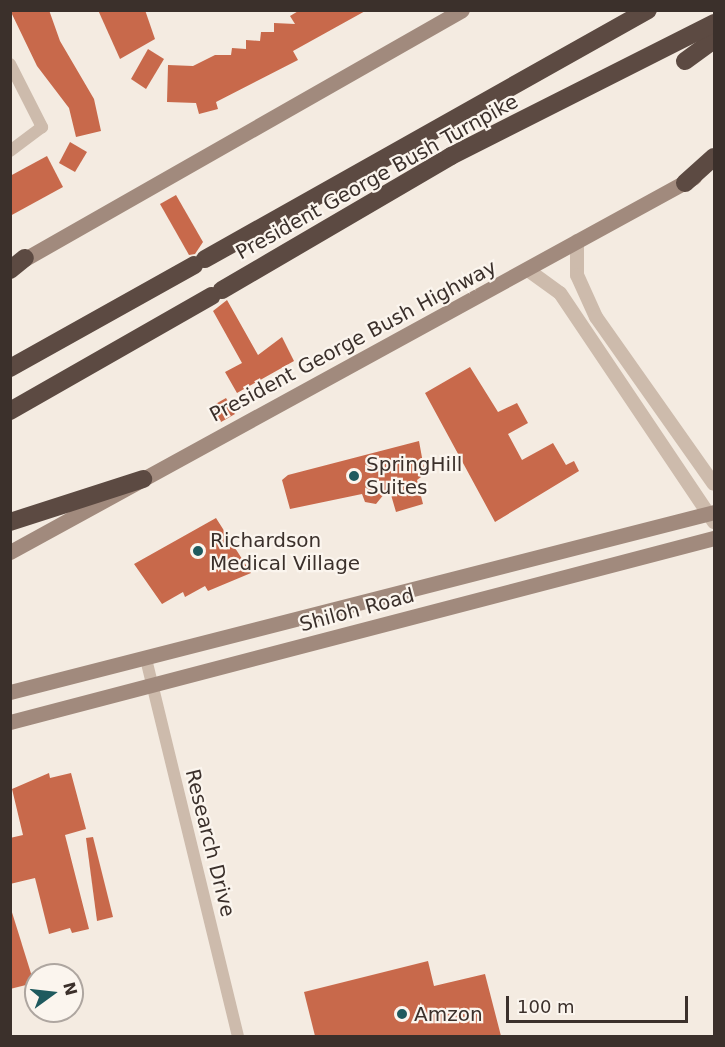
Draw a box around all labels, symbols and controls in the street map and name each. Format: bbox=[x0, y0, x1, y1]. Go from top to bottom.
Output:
street label: President George Bush Turnpike bbox=[232, 89, 522, 265]
street label: President George Bush Highway bbox=[206, 255, 500, 427]
place label: SpringHill Suites bbox=[366, 452, 462, 499]
marker: SpringHill Suites bbox=[347, 469, 361, 483]
place label: Richardson Medical Village bbox=[210, 528, 360, 575]
marker: Richardson Medical Village bbox=[191, 544, 205, 558]
street label: Shiloh Road bbox=[297, 583, 417, 637]
street label: Research Drive bbox=[180, 767, 240, 919]
north arrow bbox=[24, 963, 84, 1023]
text: N bbox=[59, 980, 81, 998]
scale bar bbox=[509, 984, 690, 1022]
text: 100 m bbox=[517, 996, 575, 1017]
place label: Amzon bbox=[414, 1002, 483, 1026]
marker: Amzon bbox=[395, 1007, 409, 1021]

